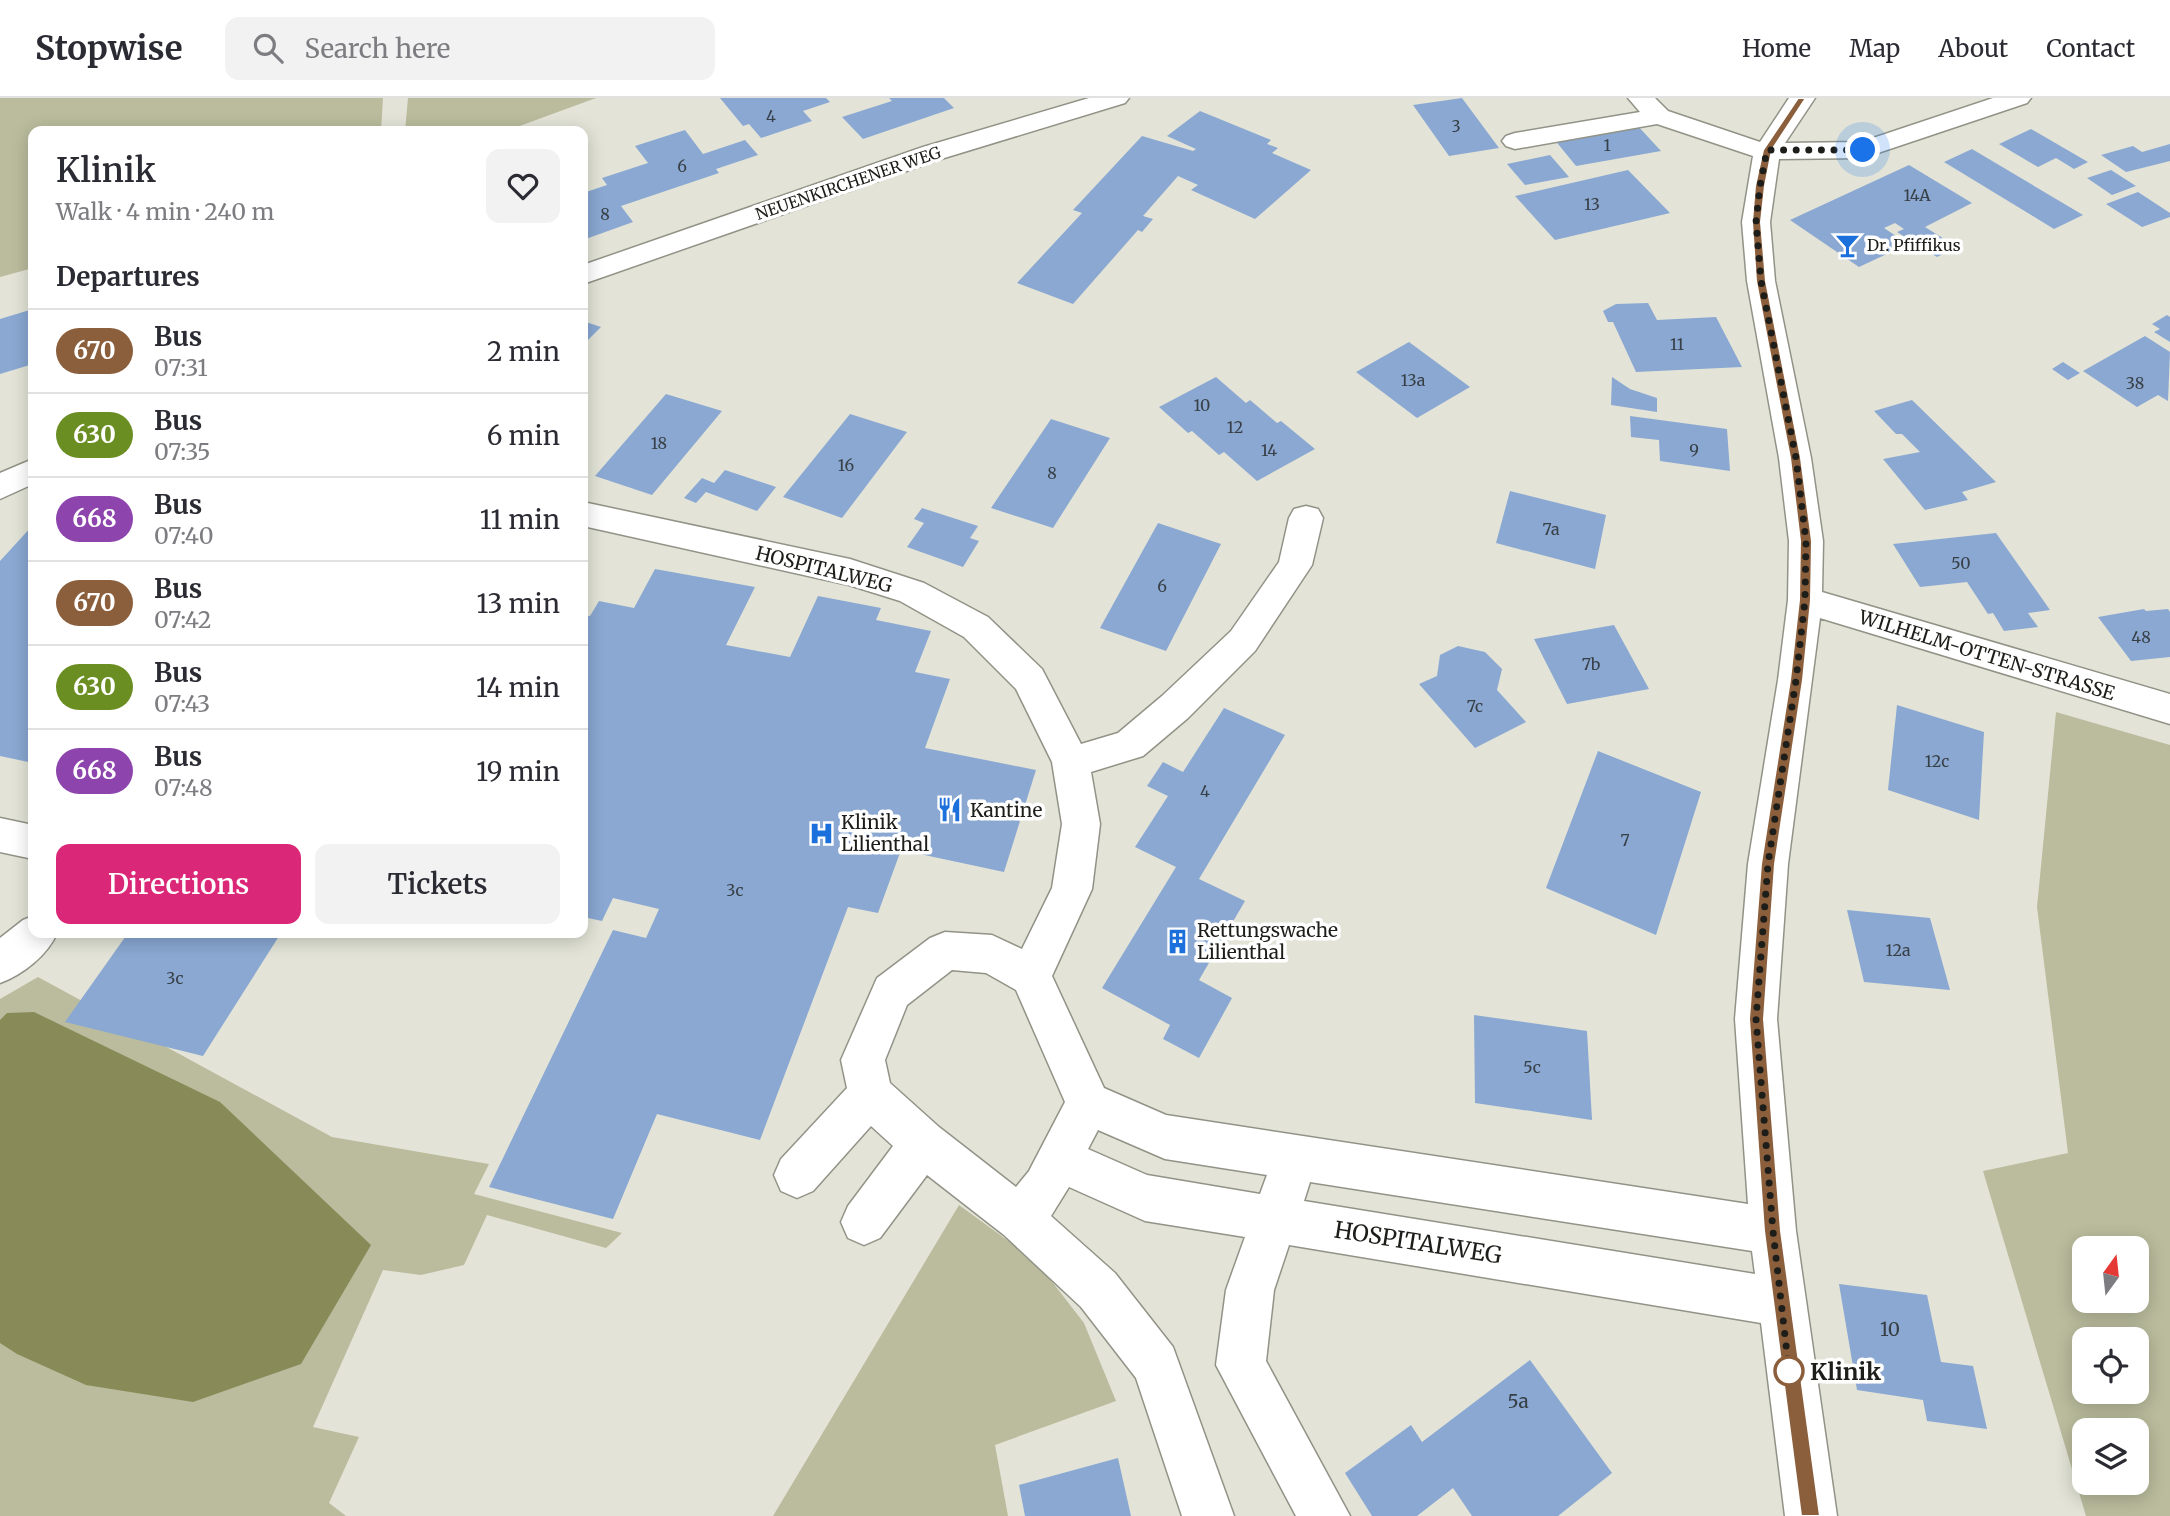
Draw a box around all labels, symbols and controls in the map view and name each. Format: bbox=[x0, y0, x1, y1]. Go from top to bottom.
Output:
search box bbox=[225, 17, 715, 80]
text: Stopwise bbox=[35, 28, 183, 69]
icon: search bbox=[249, 29, 287, 67]
text: Search here bbox=[305, 32, 450, 65]
text: Home bbox=[1742, 33, 1811, 64]
text: Map bbox=[1849, 33, 1900, 64]
text: About bbox=[1938, 33, 2008, 64]
text: Contact bbox=[2046, 33, 2135, 64]
house number: 4 bbox=[766, 106, 776, 126]
house number: 3 bbox=[1451, 116, 1461, 136]
your location bbox=[1845, 132, 1880, 167]
house number: 1 bbox=[1603, 135, 1611, 155]
street label: NEUENKIRCHENER WEG bbox=[753, 142, 944, 224]
button: heart bbox=[486, 149, 560, 223]
text: Klinik bbox=[56, 150, 156, 191]
house number: 6 bbox=[677, 156, 687, 176]
house number: 14A bbox=[1903, 185, 1931, 205]
house number: 13 bbox=[1584, 194, 1600, 214]
text: Walk · 4 min · 240 m bbox=[56, 197, 274, 226]
house number: 8 bbox=[600, 204, 610, 224]
bar icon: Dr. Pfiffikus bbox=[1833, 231, 1861, 259]
place label: Dr. Pfiffikus bbox=[1867, 235, 1961, 255]
text: Departures bbox=[56, 260, 200, 293]
text: Bus bbox=[154, 320, 202, 353]
house number: 11 bbox=[1670, 334, 1684, 354]
text: 670 bbox=[73, 335, 116, 366]
text: 2 min bbox=[487, 335, 560, 368]
text: 07:31 bbox=[154, 353, 208, 382]
house number: 13a bbox=[1401, 370, 1426, 390]
house number: 38 bbox=[2126, 373, 2144, 393]
house number: 10 bbox=[1194, 395, 1210, 415]
text: Bus bbox=[154, 404, 202, 437]
house number: 12 bbox=[1227, 417, 1243, 437]
text: 630 bbox=[73, 419, 116, 450]
text: 6 min bbox=[487, 419, 560, 452]
house number: 18 bbox=[651, 433, 667, 453]
text: 07:35 bbox=[154, 437, 210, 466]
house number: 14 bbox=[1261, 440, 1277, 460]
house number: 9 bbox=[1689, 440, 1699, 460]
house number: 16 bbox=[838, 455, 854, 475]
house number: 8 bbox=[1047, 463, 1057, 483]
text: Bus bbox=[154, 488, 202, 521]
text: 668 bbox=[72, 503, 117, 534]
text: 11 min bbox=[480, 503, 560, 536]
house number: 7a bbox=[1542, 519, 1560, 539]
text: 07:40 bbox=[154, 521, 213, 550]
street label: HOSPITALWEG bbox=[753, 540, 895, 598]
house number: 50 bbox=[1951, 553, 1971, 573]
text: Bus bbox=[154, 572, 202, 605]
house number: 6 bbox=[1157, 576, 1167, 596]
text: 670 bbox=[73, 587, 116, 618]
text: 13 min bbox=[476, 587, 560, 620]
street label: WILHELM-OTTEN-STRASSE bbox=[1855, 604, 2118, 705]
text: 07:42 bbox=[154, 605, 211, 634]
house number: 48 bbox=[2131, 627, 2151, 647]
house number: 7b bbox=[1582, 654, 1601, 674]
text: Bus bbox=[154, 656, 202, 689]
text: 630 bbox=[73, 671, 116, 702]
text: 14 min bbox=[476, 671, 560, 704]
text: 07:43 bbox=[154, 689, 210, 718]
house number: 7c bbox=[1467, 696, 1483, 716]
text: Bus bbox=[154, 740, 202, 773]
house number: 12c bbox=[1925, 751, 1949, 771]
text: 668 bbox=[72, 755, 117, 786]
text: 19 min bbox=[476, 755, 560, 788]
text: 07:48 bbox=[154, 773, 213, 802]
house number: 4 bbox=[1200, 781, 1210, 801]
restaurant icon: Kantine bbox=[936, 796, 964, 824]
place label: Kantine bbox=[970, 798, 1042, 822]
place label: Klinik Lilienthal bbox=[841, 810, 929, 856]
hospital icon: Klinik Lilienthal bbox=[807, 819, 835, 847]
house number: 7 bbox=[1620, 830, 1630, 850]
button: Directions bbox=[56, 844, 301, 924]
button: Tickets bbox=[315, 844, 560, 924]
house number: 3c bbox=[726, 880, 744, 900]
place label: Rettungswache Lilienthal bbox=[1197, 918, 1338, 964]
building icon: Rettungswache Lilienthal bbox=[1163, 927, 1191, 955]
house number: 12a bbox=[1885, 940, 1911, 960]
house number: 3c bbox=[166, 968, 184, 988]
house number: 5c bbox=[1523, 1057, 1541, 1077]
street label: HOSPITALWEG bbox=[1332, 1214, 1504, 1270]
north arrow bbox=[2072, 1236, 2149, 1312]
map controls bbox=[2072, 1236, 2149, 1495]
house number: 10 bbox=[1880, 1317, 1900, 1341]
button: locate bbox=[2072, 1327, 2149, 1404]
marker: Klinik bbox=[1774, 1356, 1804, 1386]
place label: Klinik bbox=[1810, 1357, 1881, 1386]
house number: 5a bbox=[1507, 1389, 1529, 1413]
button: layers bbox=[2072, 1418, 2149, 1495]

